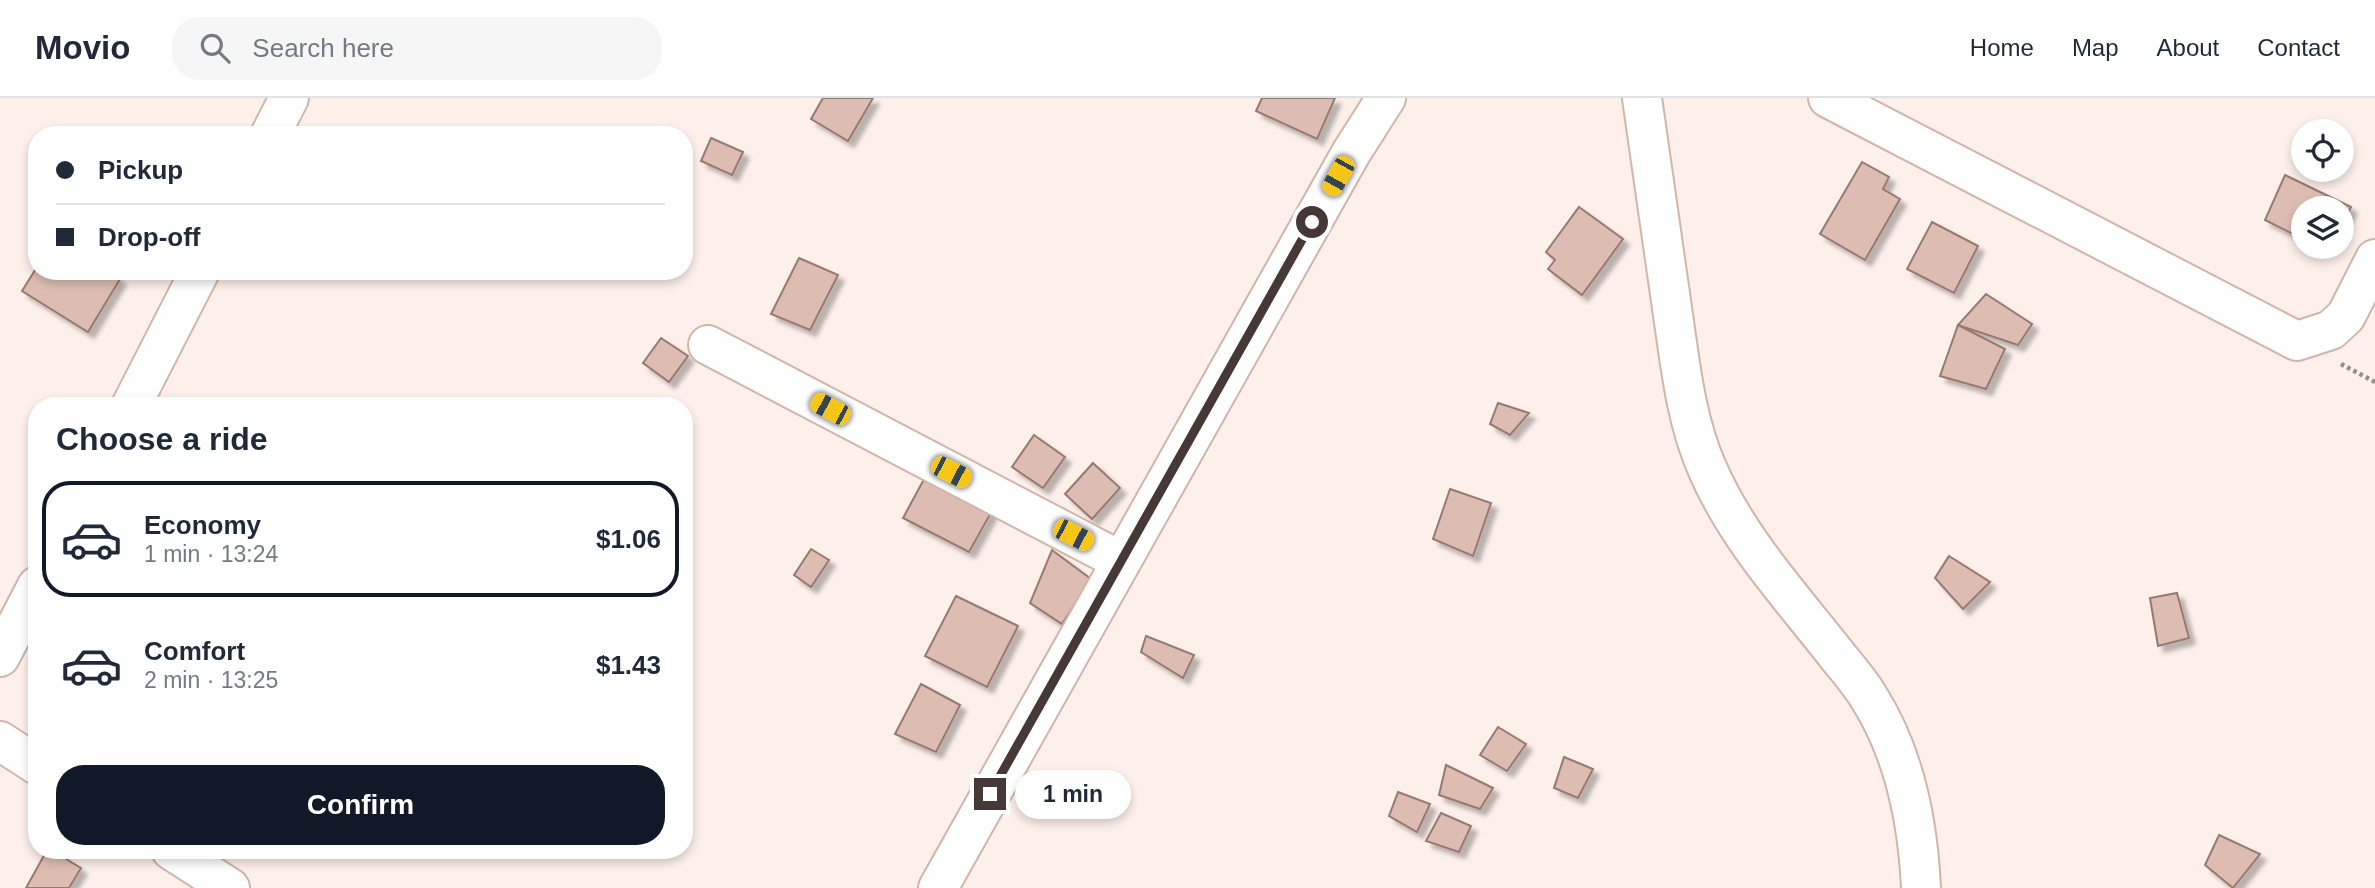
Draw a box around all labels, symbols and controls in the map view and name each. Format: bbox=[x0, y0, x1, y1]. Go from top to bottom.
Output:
search box bbox=[172, 17, 662, 80]
text: Movio bbox=[35, 29, 130, 66]
icon: search bbox=[196, 29, 234, 67]
text: Search here bbox=[252, 33, 394, 63]
text: Home bbox=[1970, 34, 2034, 61]
text: Map bbox=[2072, 34, 2119, 61]
text: About bbox=[2157, 34, 2219, 61]
text: Contact bbox=[2257, 34, 2340, 61]
map controls bbox=[2291, 119, 2354, 259]
button: locate bbox=[2291, 119, 2354, 182]
car bbox=[1319, 153, 1358, 199]
text: Pickup bbox=[98, 155, 183, 185]
button: layers bbox=[2291, 196, 2354, 259]
route start bbox=[1296, 206, 1328, 238]
text: Drop-off bbox=[98, 222, 201, 252]
car bbox=[807, 390, 854, 428]
text: Choose a ride bbox=[56, 421, 268, 457]
car bbox=[928, 453, 975, 491]
icon: car bbox=[60, 508, 123, 571]
text: Economy bbox=[144, 510, 261, 540]
car bbox=[1050, 516, 1097, 554]
text: $1.06 bbox=[596, 524, 661, 554]
text: 1 min · 13:24 bbox=[144, 541, 278, 567]
icon: car bbox=[60, 634, 123, 697]
text: Comfort bbox=[144, 636, 245, 666]
text: $1.43 bbox=[596, 650, 661, 680]
text: 2 min · 13:25 bbox=[144, 667, 278, 693]
button: Confirm bbox=[56, 765, 665, 845]
callout: 1 min bbox=[1014, 770, 1130, 818]
route end bbox=[974, 778, 1006, 810]
text: 1 min bbox=[1043, 781, 1103, 807]

